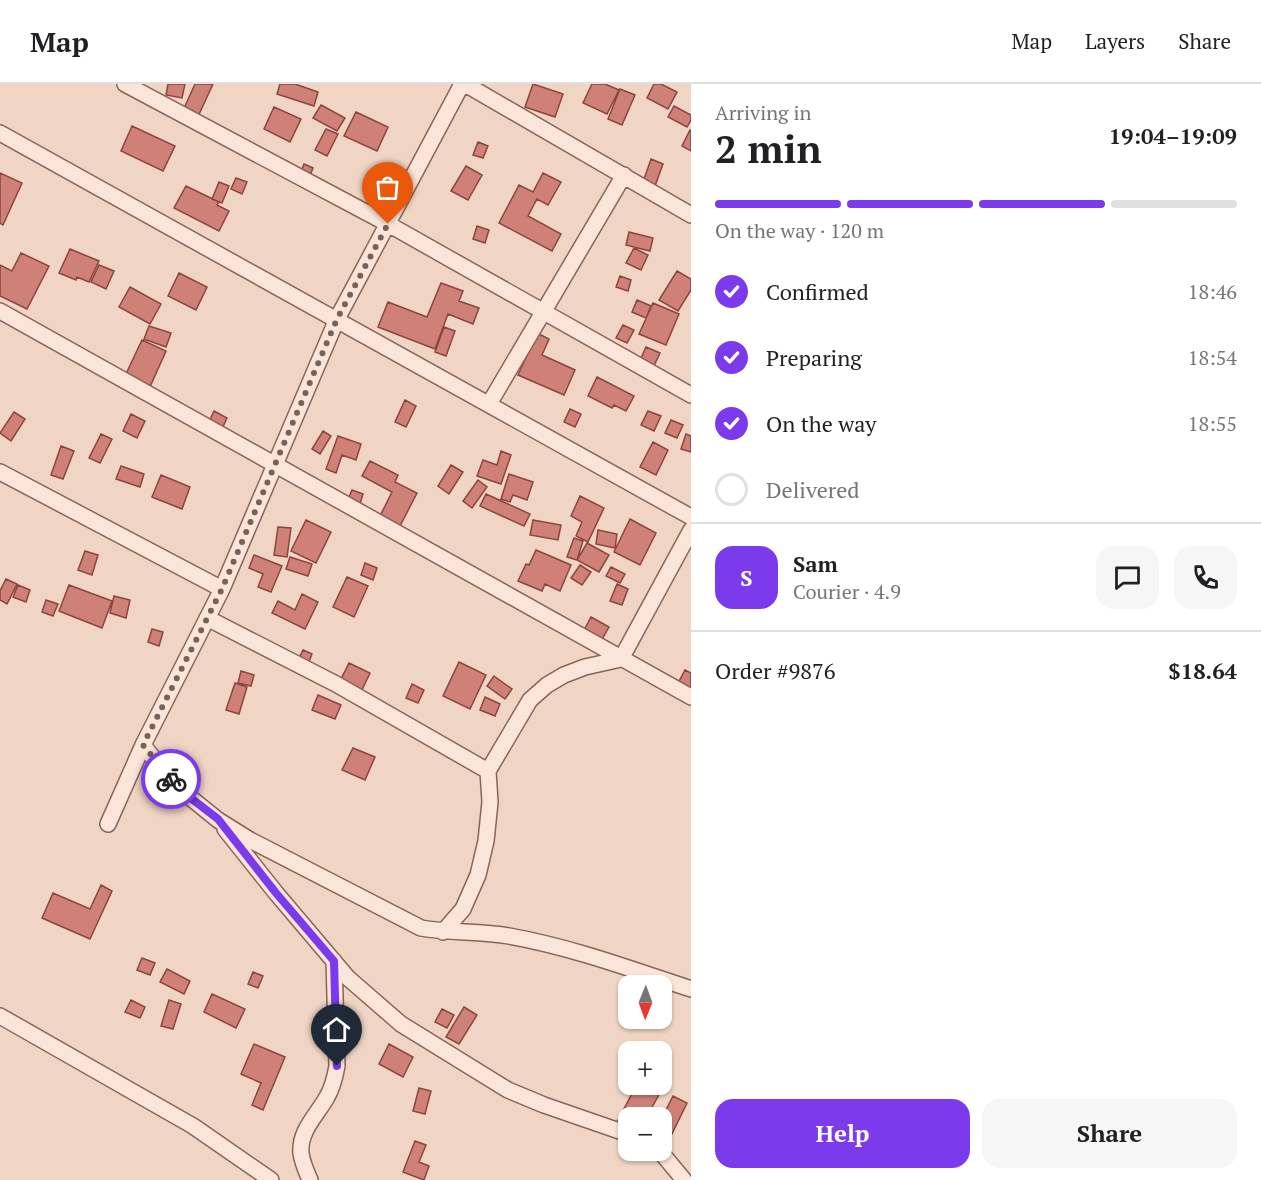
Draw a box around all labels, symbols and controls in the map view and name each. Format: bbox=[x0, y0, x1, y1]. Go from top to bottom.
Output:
text: Map bbox=[30, 23, 89, 60]
text: Map bbox=[1011, 27, 1052, 55]
text: Layers bbox=[1085, 27, 1145, 55]
text: Share bbox=[1178, 27, 1231, 55]
text: Arriving in bbox=[715, 99, 811, 126]
text: 19:04–19:09 bbox=[1109, 121, 1237, 150]
text: 2 min bbox=[715, 122, 822, 174]
pin bbox=[362, 162, 413, 224]
icon: bag bbox=[371, 171, 404, 204]
text: On the way · 120 m bbox=[715, 217, 884, 244]
icon: check bbox=[715, 275, 748, 308]
text: Confirmed bbox=[766, 277, 869, 306]
text: 18:46 bbox=[1188, 278, 1237, 305]
icon: check bbox=[715, 341, 748, 374]
text: Preparing bbox=[766, 343, 862, 372]
text: 18:54 bbox=[1188, 344, 1237, 371]
icon: check bbox=[715, 407, 748, 440]
text: On the way bbox=[766, 409, 876, 438]
text: 18:55 bbox=[1188, 410, 1237, 437]
text: Delivered bbox=[766, 475, 859, 504]
button: chat bbox=[1096, 546, 1159, 609]
button: phone bbox=[1174, 546, 1237, 609]
text: Sam bbox=[793, 549, 838, 578]
text: S bbox=[740, 563, 753, 592]
text: Courier · 4.9 bbox=[793, 578, 901, 605]
text: Order #9876 bbox=[715, 656, 835, 685]
text: $18.64 bbox=[1168, 656, 1237, 685]
courier bbox=[141, 749, 201, 809]
icon: bike bbox=[155, 763, 188, 796]
north arrow bbox=[618, 975, 672, 1029]
map controls bbox=[618, 975, 672, 1161]
pin bbox=[311, 1004, 362, 1066]
icon: home bbox=[320, 1013, 353, 1046]
button: + bbox=[618, 1041, 672, 1095]
button: Help bbox=[715, 1099, 970, 1168]
button: Share bbox=[982, 1099, 1237, 1168]
button: − bbox=[618, 1107, 672, 1161]

